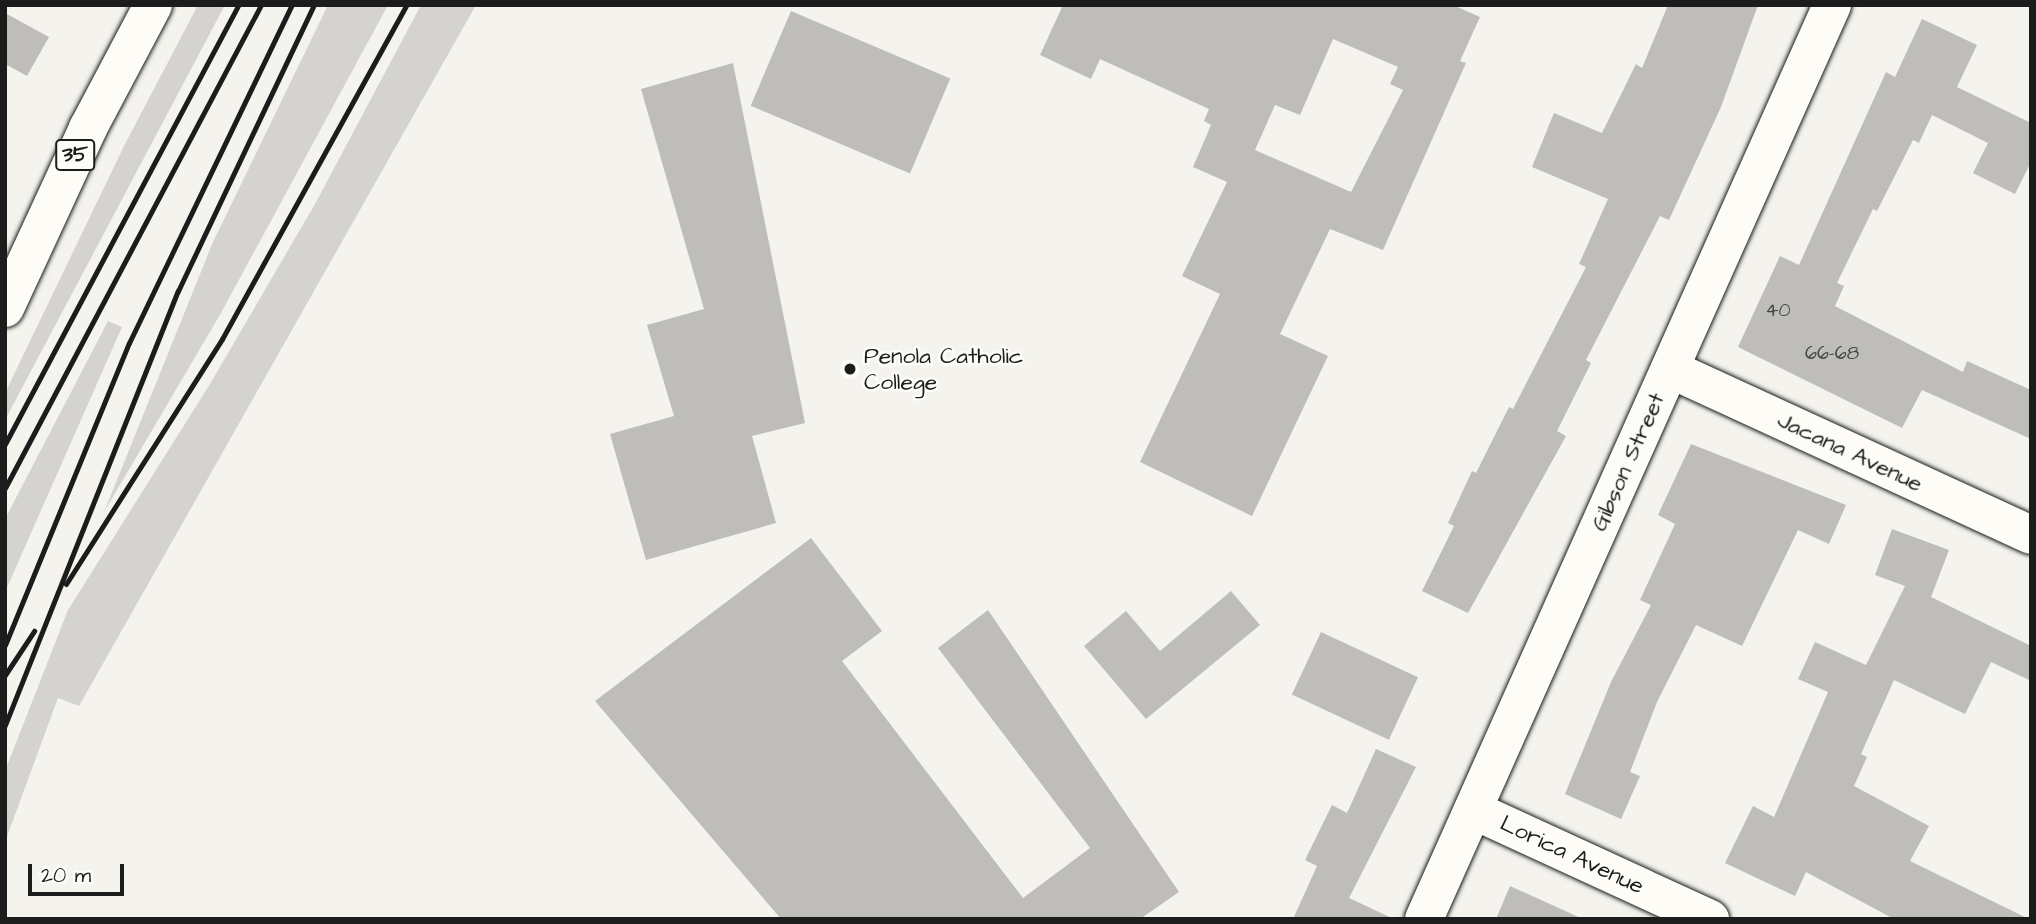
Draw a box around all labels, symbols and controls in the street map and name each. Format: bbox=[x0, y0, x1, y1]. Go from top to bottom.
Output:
road number: 35 bbox=[54, 138, 96, 172]
house number: 40 bbox=[1766, 300, 1790, 322]
place label: Penola Catholic College bbox=[864, 342, 1023, 396]
house number: 66-68 bbox=[1805, 343, 1859, 365]
marker: Penola Catholic College bbox=[842, 361, 858, 377]
street label: Gibson Street bbox=[1585, 389, 1671, 535]
street label: Jacana Avenue bbox=[1773, 406, 1927, 498]
street label: Lorica Avenue bbox=[1496, 810, 1648, 900]
scale bar bbox=[32, 850, 128, 894]
text: 20 m bbox=[41, 861, 91, 890]

